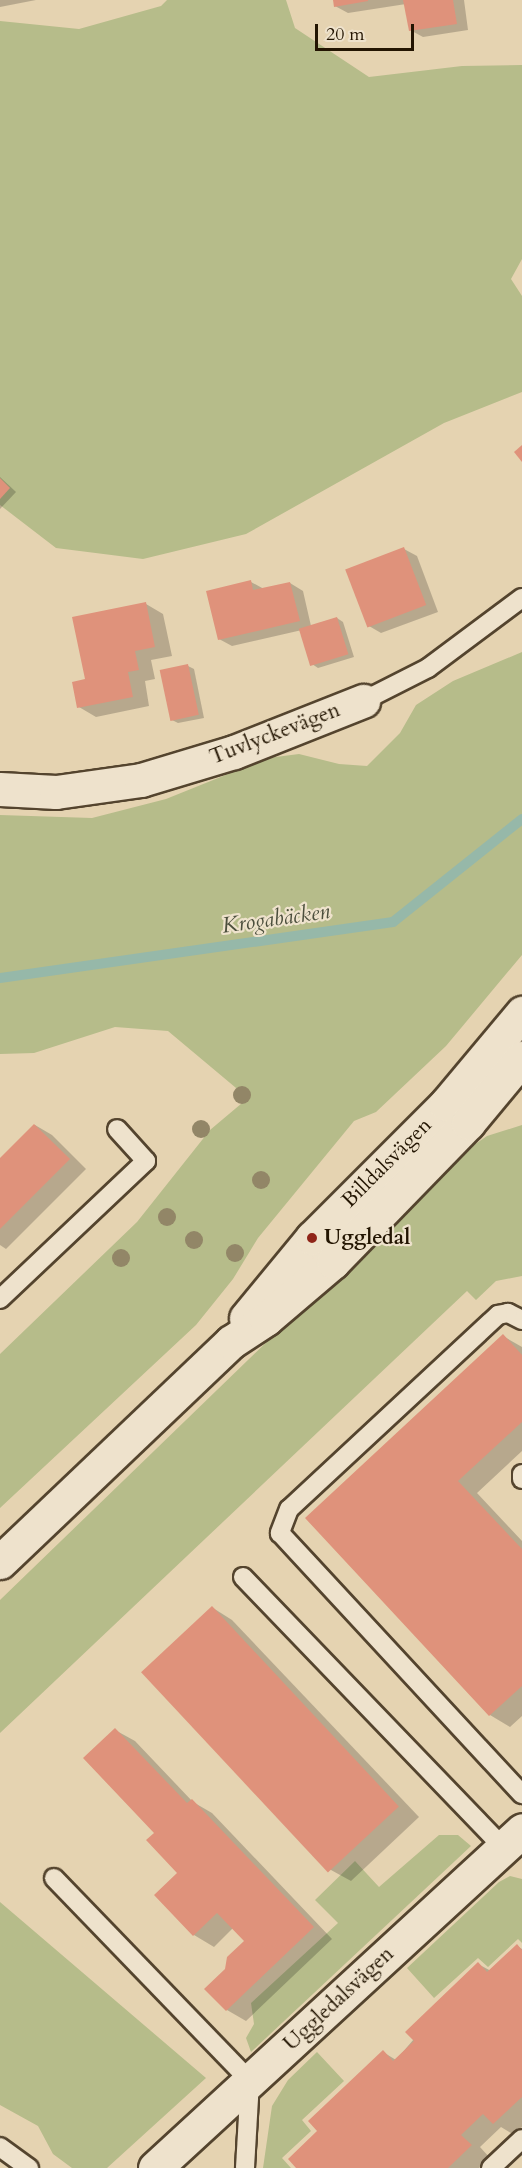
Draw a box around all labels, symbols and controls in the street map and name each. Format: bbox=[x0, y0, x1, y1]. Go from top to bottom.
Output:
scale bar bbox=[318, 12, 417, 50]
text: 20 m bbox=[326, 22, 365, 47]
street label: Tuvlyckevägen bbox=[206, 698, 344, 770]
water label: Krogabäcken bbox=[220, 898, 332, 940]
street label: Billdalsvägen bbox=[337, 1113, 437, 1213]
place label: Uggledal bbox=[324, 1225, 410, 1251]
marker: Uggledal bbox=[305, 1231, 319, 1245]
street label: Uggledalsvägen bbox=[279, 1942, 399, 2056]

